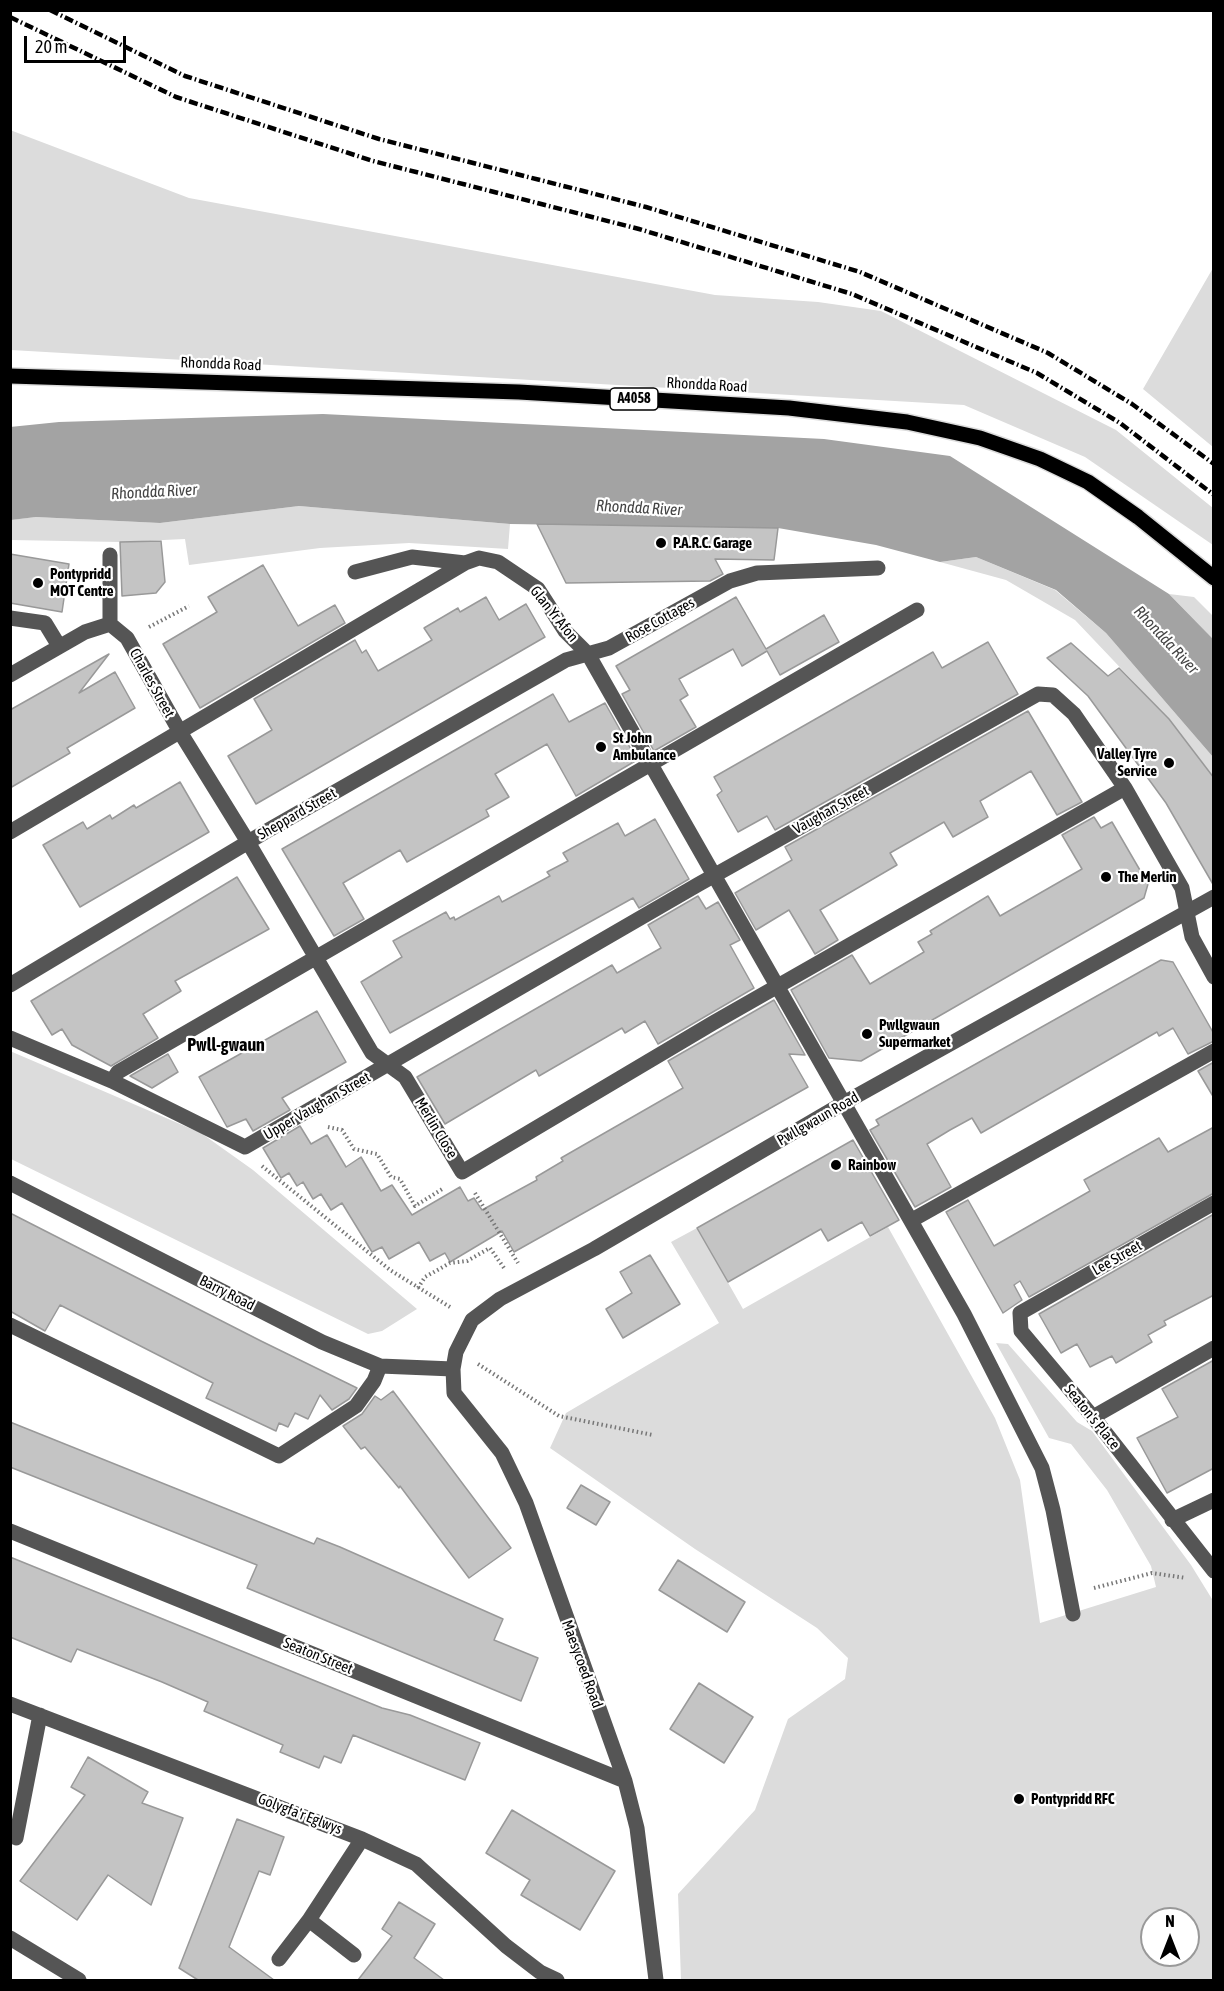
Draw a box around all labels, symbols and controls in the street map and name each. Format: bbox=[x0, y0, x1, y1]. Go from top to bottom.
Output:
scale bar bbox=[27, 24, 129, 62]
text: 20 m bbox=[35, 36, 67, 57]
street label: Rhondda Road bbox=[180, 354, 262, 374]
street label: Rhondda Road bbox=[666, 374, 748, 396]
road number: A4058 bbox=[610, 388, 658, 410]
water label: Rhondda River bbox=[111, 480, 197, 504]
water label: Rhondda River bbox=[596, 496, 682, 520]
place label: P.A.R.C. Garage bbox=[673, 534, 752, 552]
marker: P.A.R.C. Garage bbox=[654, 536, 668, 550]
place label: Pontypridd MOT Centre bbox=[50, 565, 114, 600]
marker: Pontypridd MOT Centre bbox=[31, 576, 45, 590]
street label: Glan Yr Afon bbox=[526, 582, 582, 646]
street label: Rose Cottages bbox=[622, 594, 698, 646]
water label: Rhondda River bbox=[1130, 602, 1202, 678]
street label: Charles Street bbox=[126, 645, 178, 721]
place label: St John Ambulance bbox=[613, 729, 676, 764]
marker: St John Ambulance bbox=[594, 740, 608, 754]
place label: Valley Tyre Service bbox=[1097, 745, 1157, 780]
marker: Valley Tyre Service bbox=[1162, 756, 1176, 770]
street label: Vaughan Street bbox=[790, 782, 872, 838]
street label: Sheppard Street bbox=[254, 784, 340, 844]
place label: The Merlin bbox=[1118, 868, 1176, 886]
marker: The Merlin bbox=[1099, 870, 1113, 884]
place label: Pwllgwaun Supermarket bbox=[879, 1016, 951, 1051]
marker: Pwllgwaun Supermarket bbox=[860, 1027, 874, 1041]
district label: Pwll-gwaun bbox=[187, 1034, 265, 1056]
street label: Upper Vaughan Street bbox=[260, 1068, 374, 1144]
street label: Pwllgwaun Road bbox=[774, 1088, 862, 1150]
street label: Merlin Close bbox=[411, 1094, 461, 1162]
place label: Rainbow bbox=[848, 1156, 896, 1174]
marker: Rainbow bbox=[829, 1158, 843, 1172]
street label: Lee Street bbox=[1089, 1237, 1145, 1279]
street label: Barry Road bbox=[196, 1271, 258, 1315]
street label: Seaton's Place bbox=[1060, 1381, 1124, 1453]
street label: Maesycoed Road bbox=[558, 1618, 606, 1710]
street label: Seaton Street bbox=[281, 1634, 355, 1678]
street label: Golygfa'r Eglwys bbox=[255, 1790, 345, 1838]
place label: Pontypridd RFC bbox=[1031, 1790, 1115, 1808]
marker: Pontypridd RFC bbox=[1012, 1792, 1026, 1806]
north arrow bbox=[1140, 1907, 1200, 1967]
text: N bbox=[1165, 1912, 1175, 1930]

